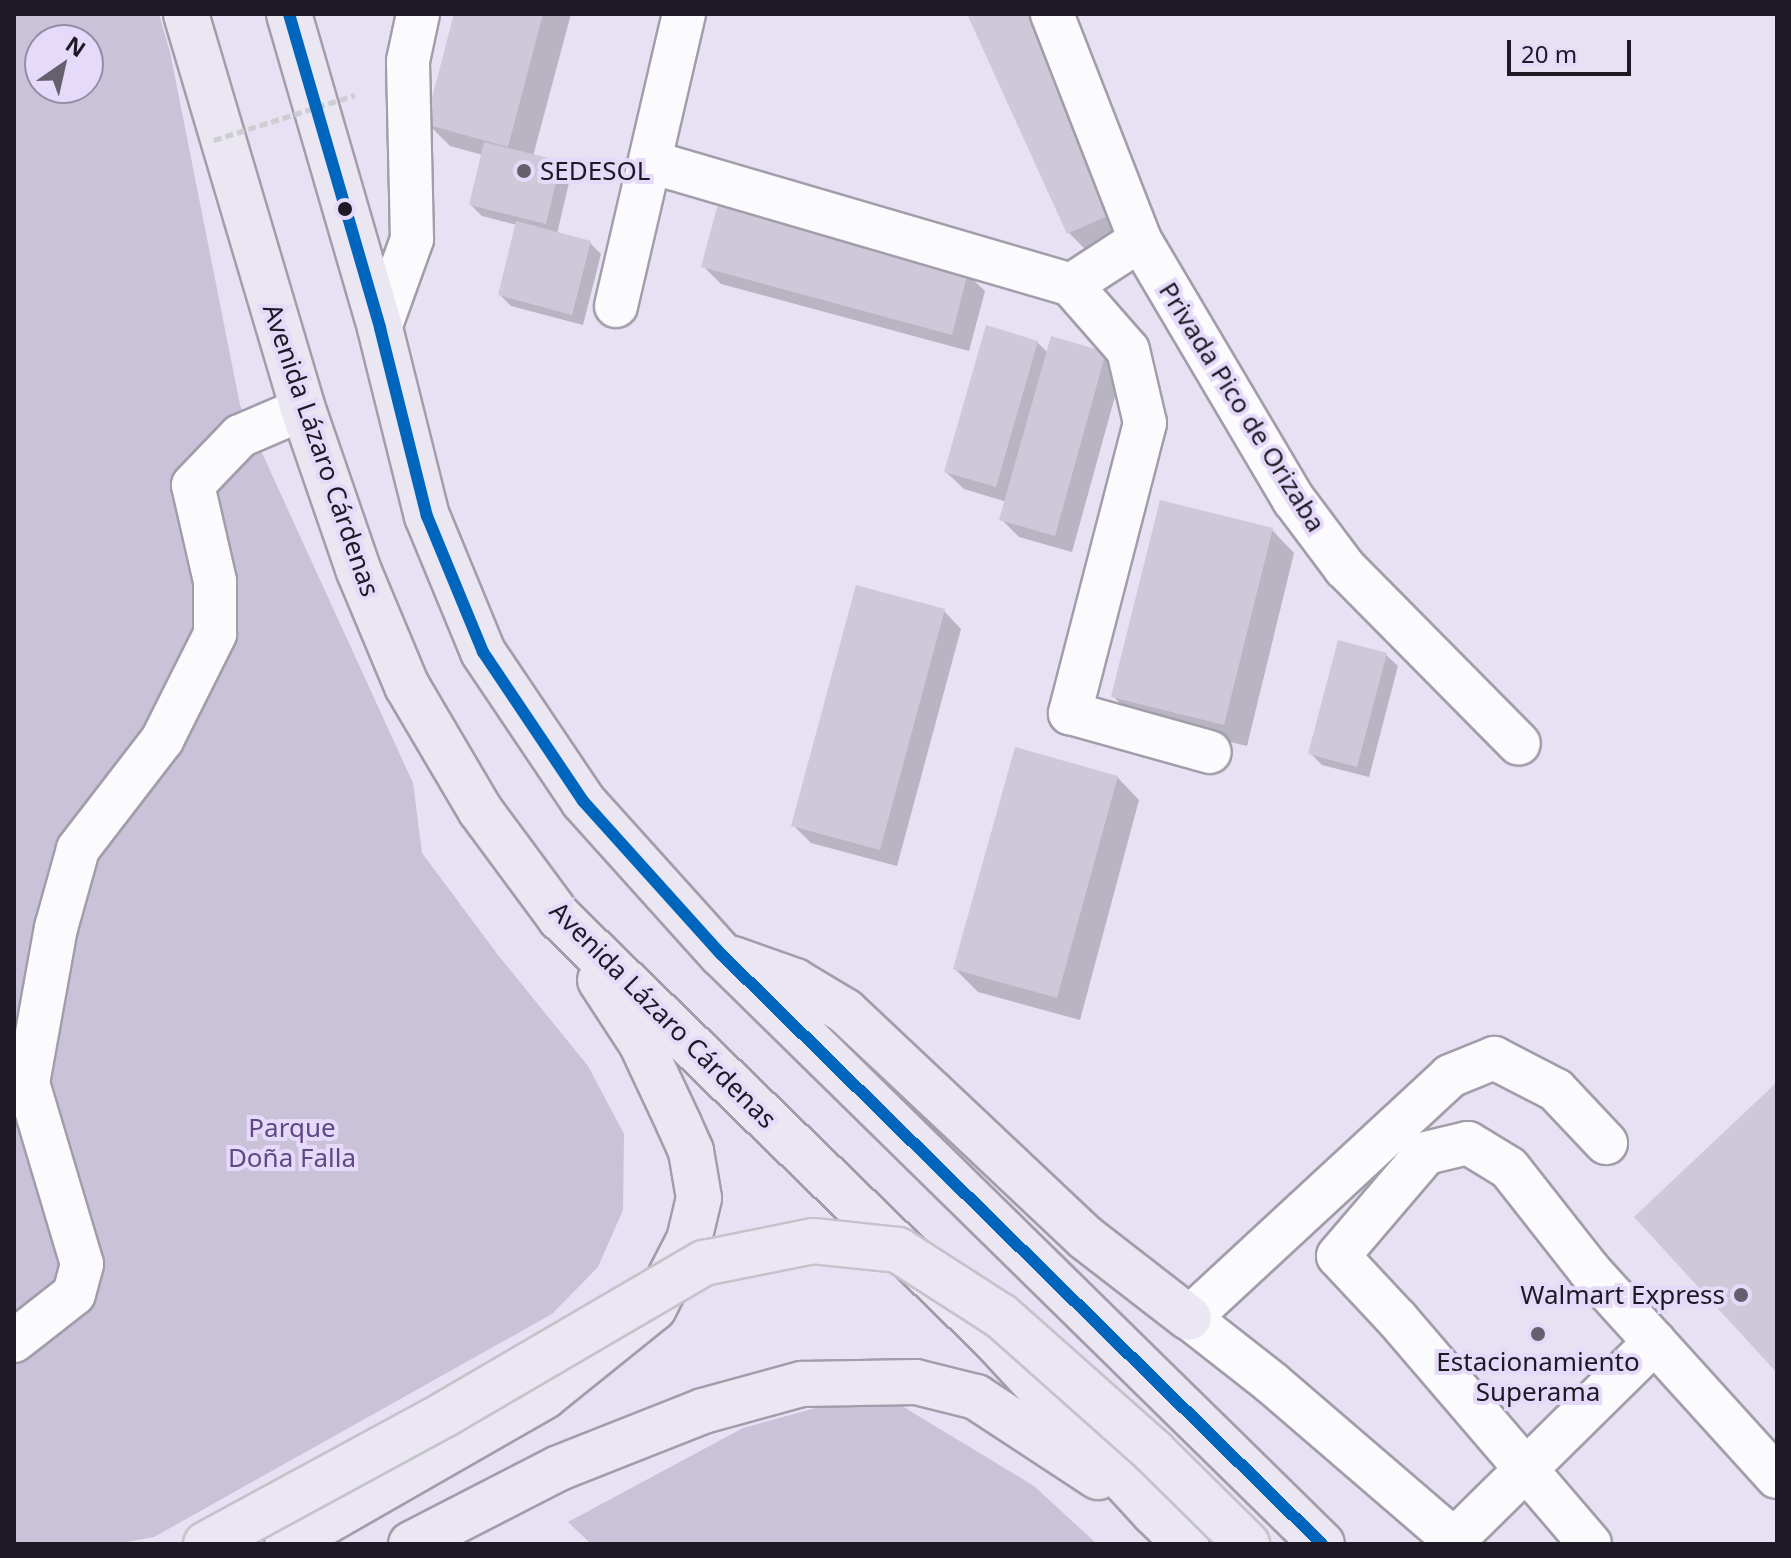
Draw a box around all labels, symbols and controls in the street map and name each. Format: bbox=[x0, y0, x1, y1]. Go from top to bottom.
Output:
north arrow bbox=[24, 24, 104, 104]
scale bar bbox=[1511, 24, 1635, 74]
text: N bbox=[60, 28, 92, 63]
text: 20 m bbox=[1521, 37, 1577, 70]
place label: SEDESOL bbox=[540, 155, 650, 187]
marker: SEDESOL bbox=[515, 162, 533, 180]
unlabelled marker bbox=[337, 201, 353, 217]
street label: Privada Pico de Orizaba bbox=[1152, 277, 1332, 537]
street label: Avenida Lázaro Cárdenas bbox=[256, 300, 386, 600]
street label: Avenida Lázaro Cárdenas bbox=[543, 895, 783, 1135]
park label: Parque Doña Falla bbox=[228, 1112, 356, 1174]
place label: Walmart Express bbox=[1520, 1279, 1725, 1311]
marker: Walmart Express bbox=[1732, 1286, 1750, 1304]
marker: Estacionamiento Superama bbox=[1529, 1325, 1547, 1343]
place label: Estacionamiento Superama bbox=[1436, 1346, 1640, 1408]

